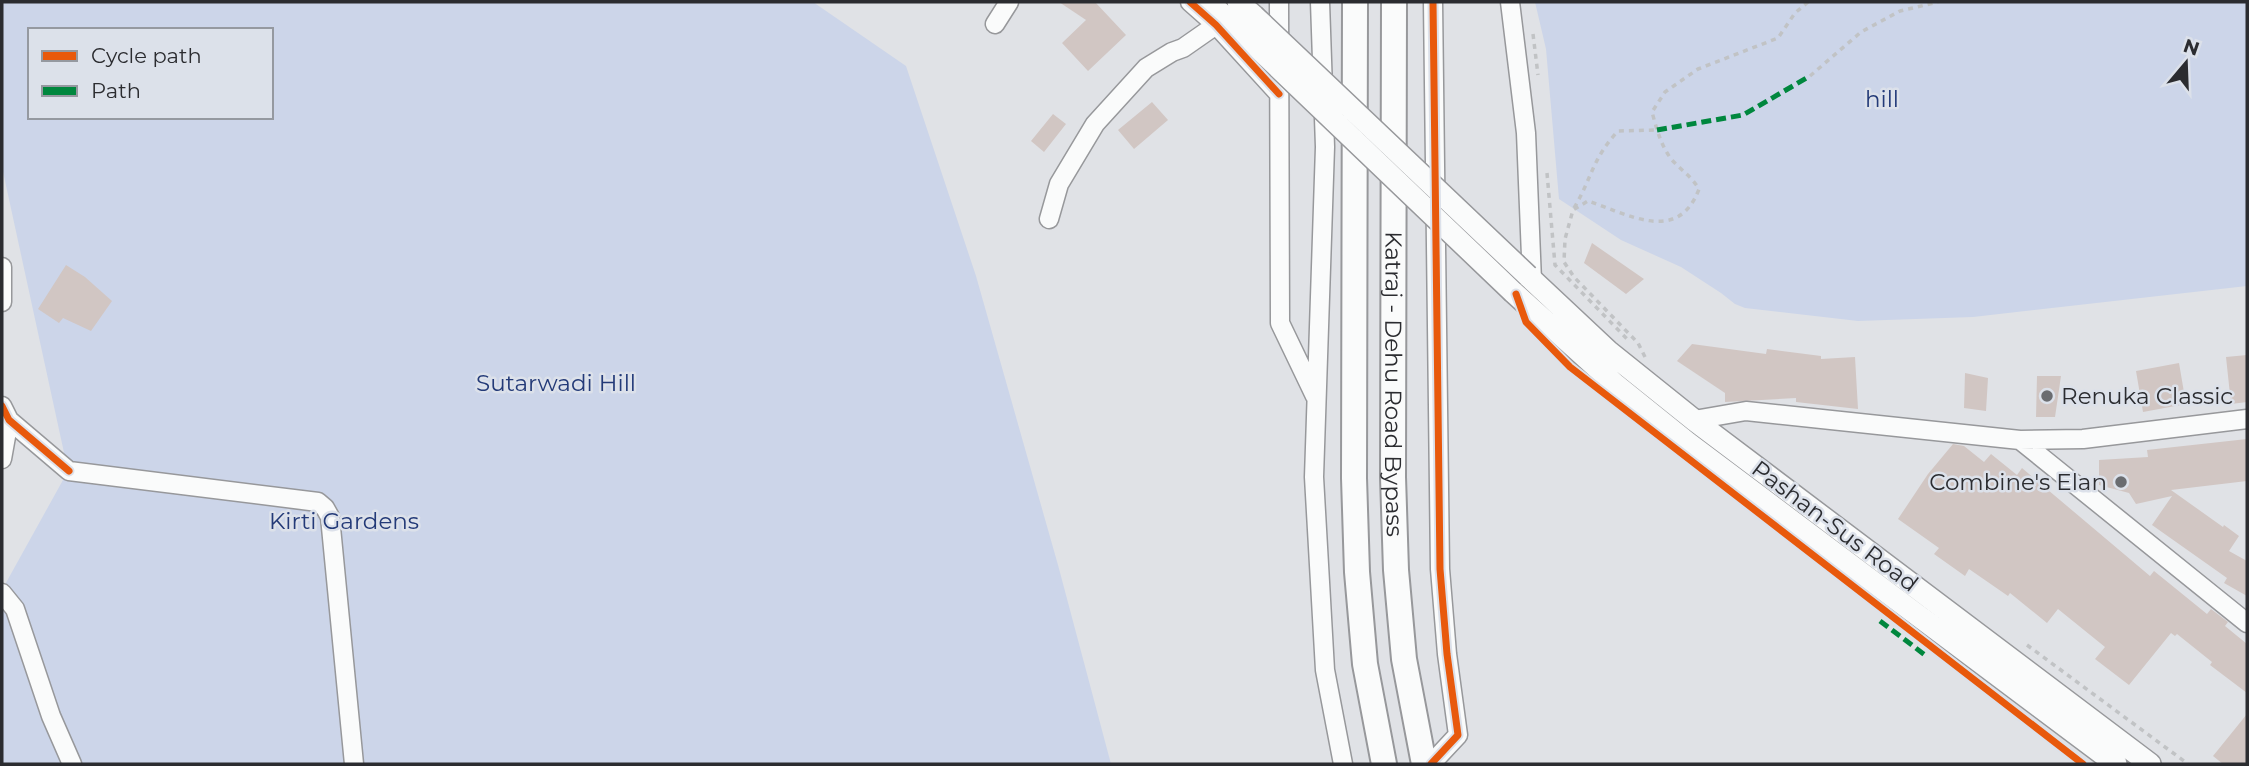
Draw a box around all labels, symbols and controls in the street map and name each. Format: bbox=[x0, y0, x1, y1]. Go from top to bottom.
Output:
legend bbox=[28, 28, 273, 119]
north arrow bbox=[2151, 28, 2221, 98]
text: N bbox=[2180, 34, 2202, 61]
text: Cycle path bbox=[91, 43, 202, 68]
text: Path bbox=[91, 78, 141, 103]
park label: hill bbox=[1865, 85, 1899, 113]
street label: Katraj - Dehu Road Bypass bbox=[1379, 231, 1409, 537]
park label: Sutarwadi Hill bbox=[476, 369, 636, 397]
place label: Renuka Classic bbox=[2061, 382, 2233, 410]
marker: Renuka Classic bbox=[2039, 388, 2055, 404]
street label: Pashan-Sus Road bbox=[1746, 454, 1924, 598]
place label: Combine's Elan bbox=[1929, 468, 2107, 496]
marker: Combine's Elan bbox=[2113, 474, 2129, 490]
park label: Kirti Gardens bbox=[269, 507, 419, 535]

